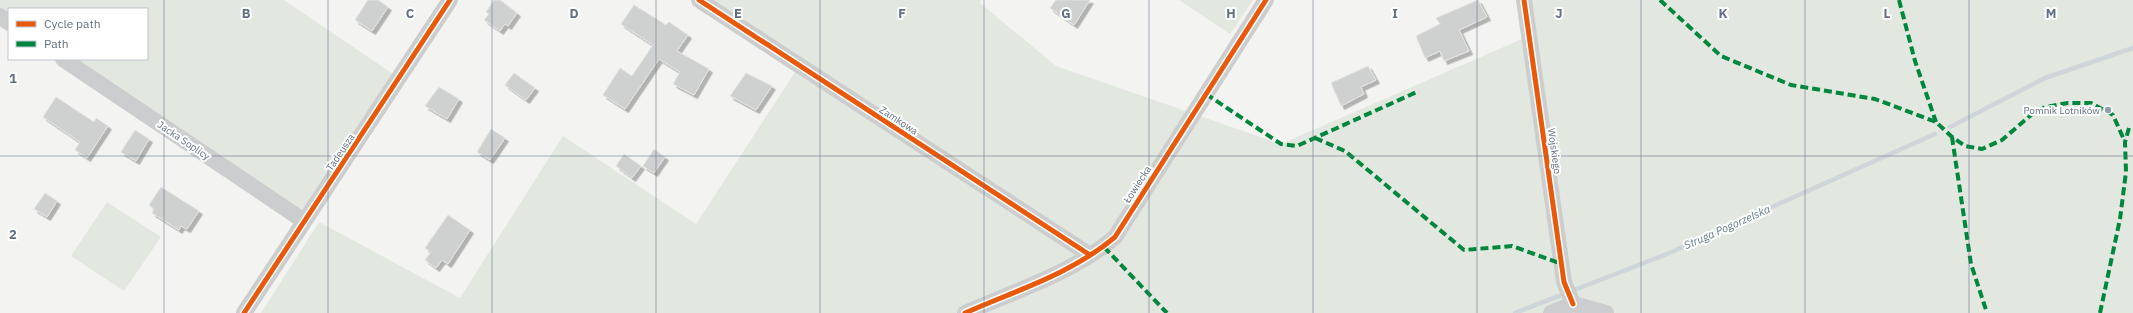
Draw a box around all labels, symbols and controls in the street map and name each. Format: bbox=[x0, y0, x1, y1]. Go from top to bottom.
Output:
text: B bbox=[242, 5, 251, 22]
text: C bbox=[406, 5, 415, 22]
text: D bbox=[569, 5, 579, 22]
text: E bbox=[734, 5, 742, 22]
text: F bbox=[898, 5, 906, 22]
text: G bbox=[1061, 5, 1071, 22]
text: H bbox=[1226, 5, 1236, 22]
text: I bbox=[1392, 5, 1398, 22]
text: J bbox=[1555, 5, 1563, 22]
text: K bbox=[1718, 5, 1728, 22]
text: L bbox=[1884, 5, 1891, 22]
text: M bbox=[2046, 5, 2056, 22]
legend bbox=[8, 8, 148, 60]
text: Cycle path bbox=[44, 16, 101, 31]
text: Path bbox=[44, 36, 69, 51]
text: 1 bbox=[9, 70, 17, 87]
street label: Zamkowa bbox=[877, 103, 921, 138]
place label: Pomnik Lotników bbox=[2023, 104, 2100, 117]
marker: Pomnik Lotników bbox=[2103, 105, 2113, 115]
street label: Jacka Soplicy bbox=[155, 118, 213, 163]
street label: Wojskiego bbox=[1545, 127, 1564, 175]
street label: Tadeusza bbox=[323, 131, 358, 173]
street label: Łowiecka bbox=[1120, 163, 1155, 206]
water label: Struga Pogorzelska bbox=[1682, 202, 1772, 252]
text: 2 bbox=[9, 226, 17, 243]

